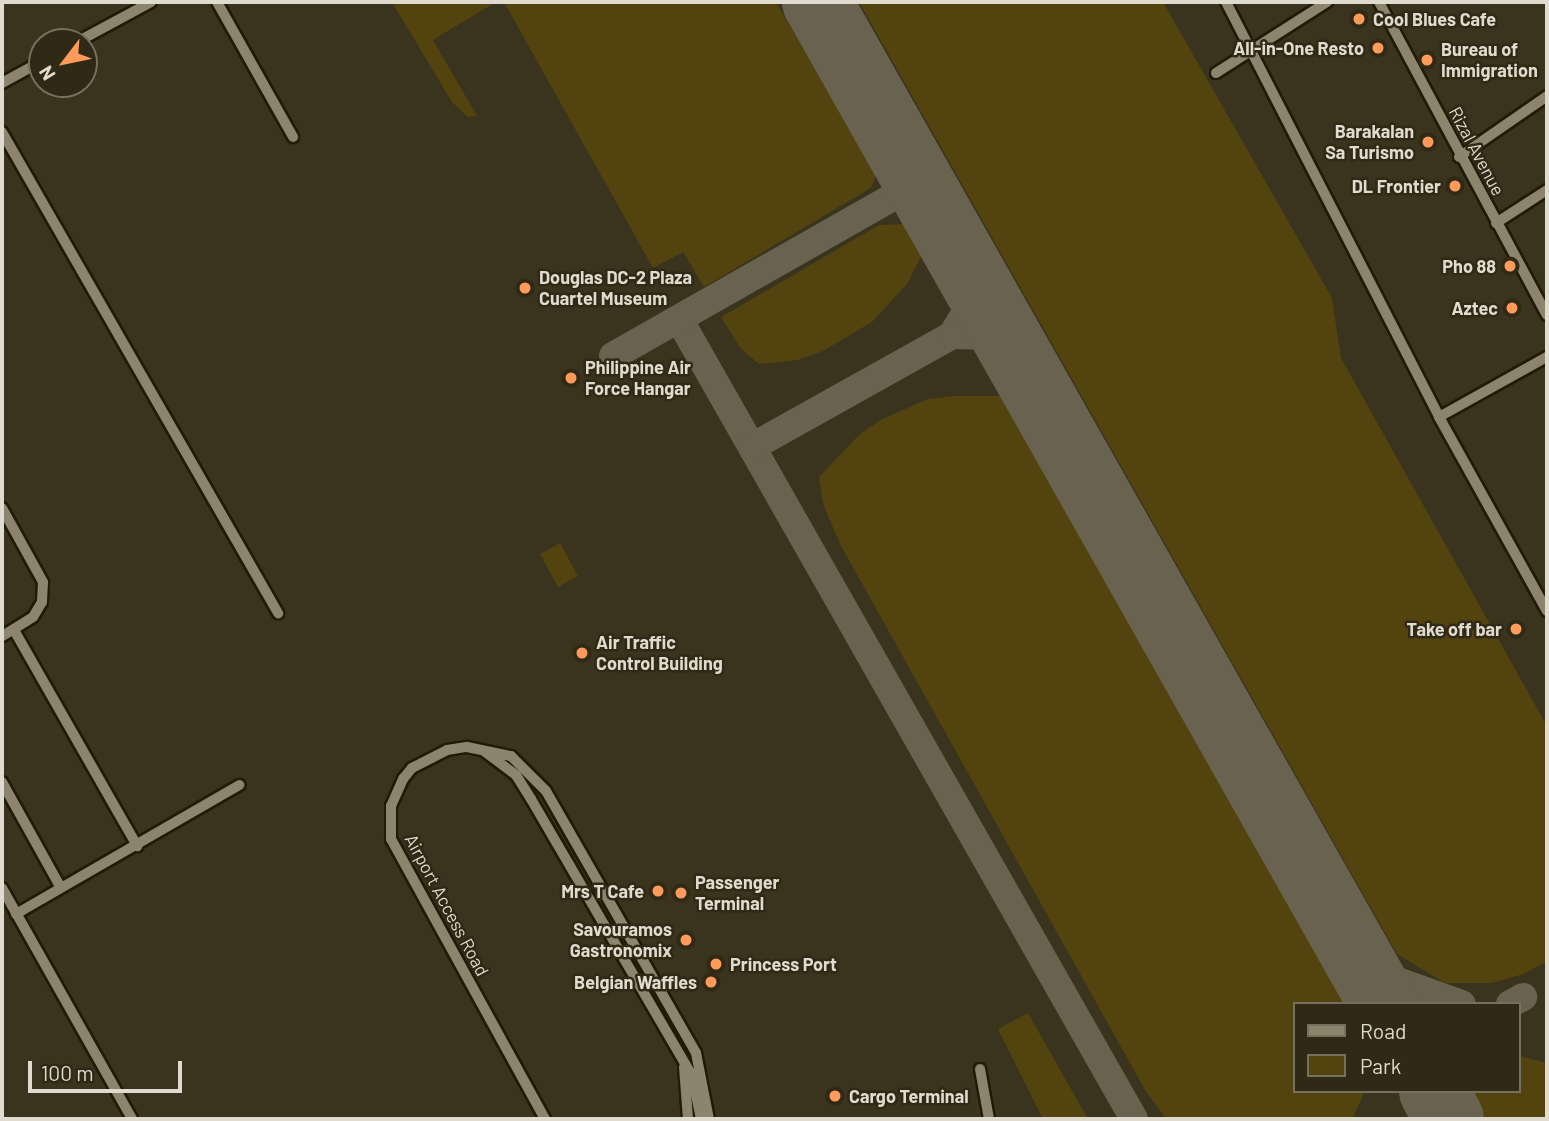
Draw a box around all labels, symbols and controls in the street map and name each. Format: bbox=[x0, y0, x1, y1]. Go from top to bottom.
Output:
place label: Cool Blues Cafe bbox=[1373, 8, 1496, 30]
marker: Cool Blues Cafe bbox=[1351, 11, 1367, 27]
north arrow bbox=[28, 28, 98, 98]
place label: All-in-One Resto bbox=[1233, 37, 1364, 59]
place label: Bureau of Immigration bbox=[1441, 39, 1538, 82]
marker: All-in-One Resto bbox=[1370, 40, 1386, 56]
marker: Bureau of Immigration bbox=[1419, 52, 1435, 68]
text: N bbox=[33, 62, 60, 85]
street label: Rizal Avenue bbox=[1445, 103, 1509, 199]
place label: Barakalan Sa Turismo bbox=[1325, 121, 1414, 164]
marker: Barakalan Sa Turismo bbox=[1420, 134, 1436, 150]
place label: DL Frontier bbox=[1352, 175, 1441, 197]
marker: DL Frontier bbox=[1447, 178, 1463, 194]
place label: Pho 88 bbox=[1442, 255, 1496, 277]
marker: Pho 88 bbox=[1502, 258, 1518, 274]
place label: Douglas DC-2 Plaza Cuartel Museum bbox=[539, 267, 692, 310]
marker: Douglas DC-2 Plaza Cuartel Museum bbox=[517, 280, 533, 296]
place label: Aztec bbox=[1451, 297, 1498, 319]
marker: Aztec bbox=[1504, 300, 1520, 316]
place label: Philippine Air Force Hangar bbox=[585, 357, 691, 400]
marker: Philippine Air Force Hangar bbox=[563, 370, 579, 386]
place label: Take off bar bbox=[1407, 618, 1502, 640]
marker: Take off bar bbox=[1508, 621, 1524, 637]
place label: Air Traffic Control Building bbox=[596, 632, 723, 674]
marker: Air Traffic Control Building bbox=[574, 645, 590, 661]
street label: Airport Access Road bbox=[400, 830, 494, 980]
place label: Passenger Terminal bbox=[695, 872, 779, 914]
place label: Mrs T Cafe bbox=[561, 880, 644, 902]
marker: Mrs T Cafe bbox=[650, 883, 666, 899]
marker: Passenger Terminal bbox=[673, 885, 689, 901]
place label: Savouramos Gastronomix bbox=[570, 919, 672, 962]
marker: Savouramos Gastronomix bbox=[678, 932, 694, 948]
place label: Princess Port bbox=[730, 953, 837, 975]
marker: Princess Port bbox=[708, 956, 724, 972]
place label: Belgian Waffles bbox=[574, 971, 697, 993]
marker: Belgian Waffles bbox=[703, 974, 719, 990]
legend bbox=[1294, 1002, 1521, 1093]
text: Road bbox=[1360, 1018, 1406, 1043]
scale bar bbox=[32, 1048, 186, 1092]
text: Park bbox=[1360, 1053, 1401, 1078]
text: 100 m bbox=[41, 1060, 94, 1085]
place label: Cargo Terminal bbox=[849, 1085, 969, 1107]
marker: Cargo Terminal bbox=[827, 1088, 843, 1104]

